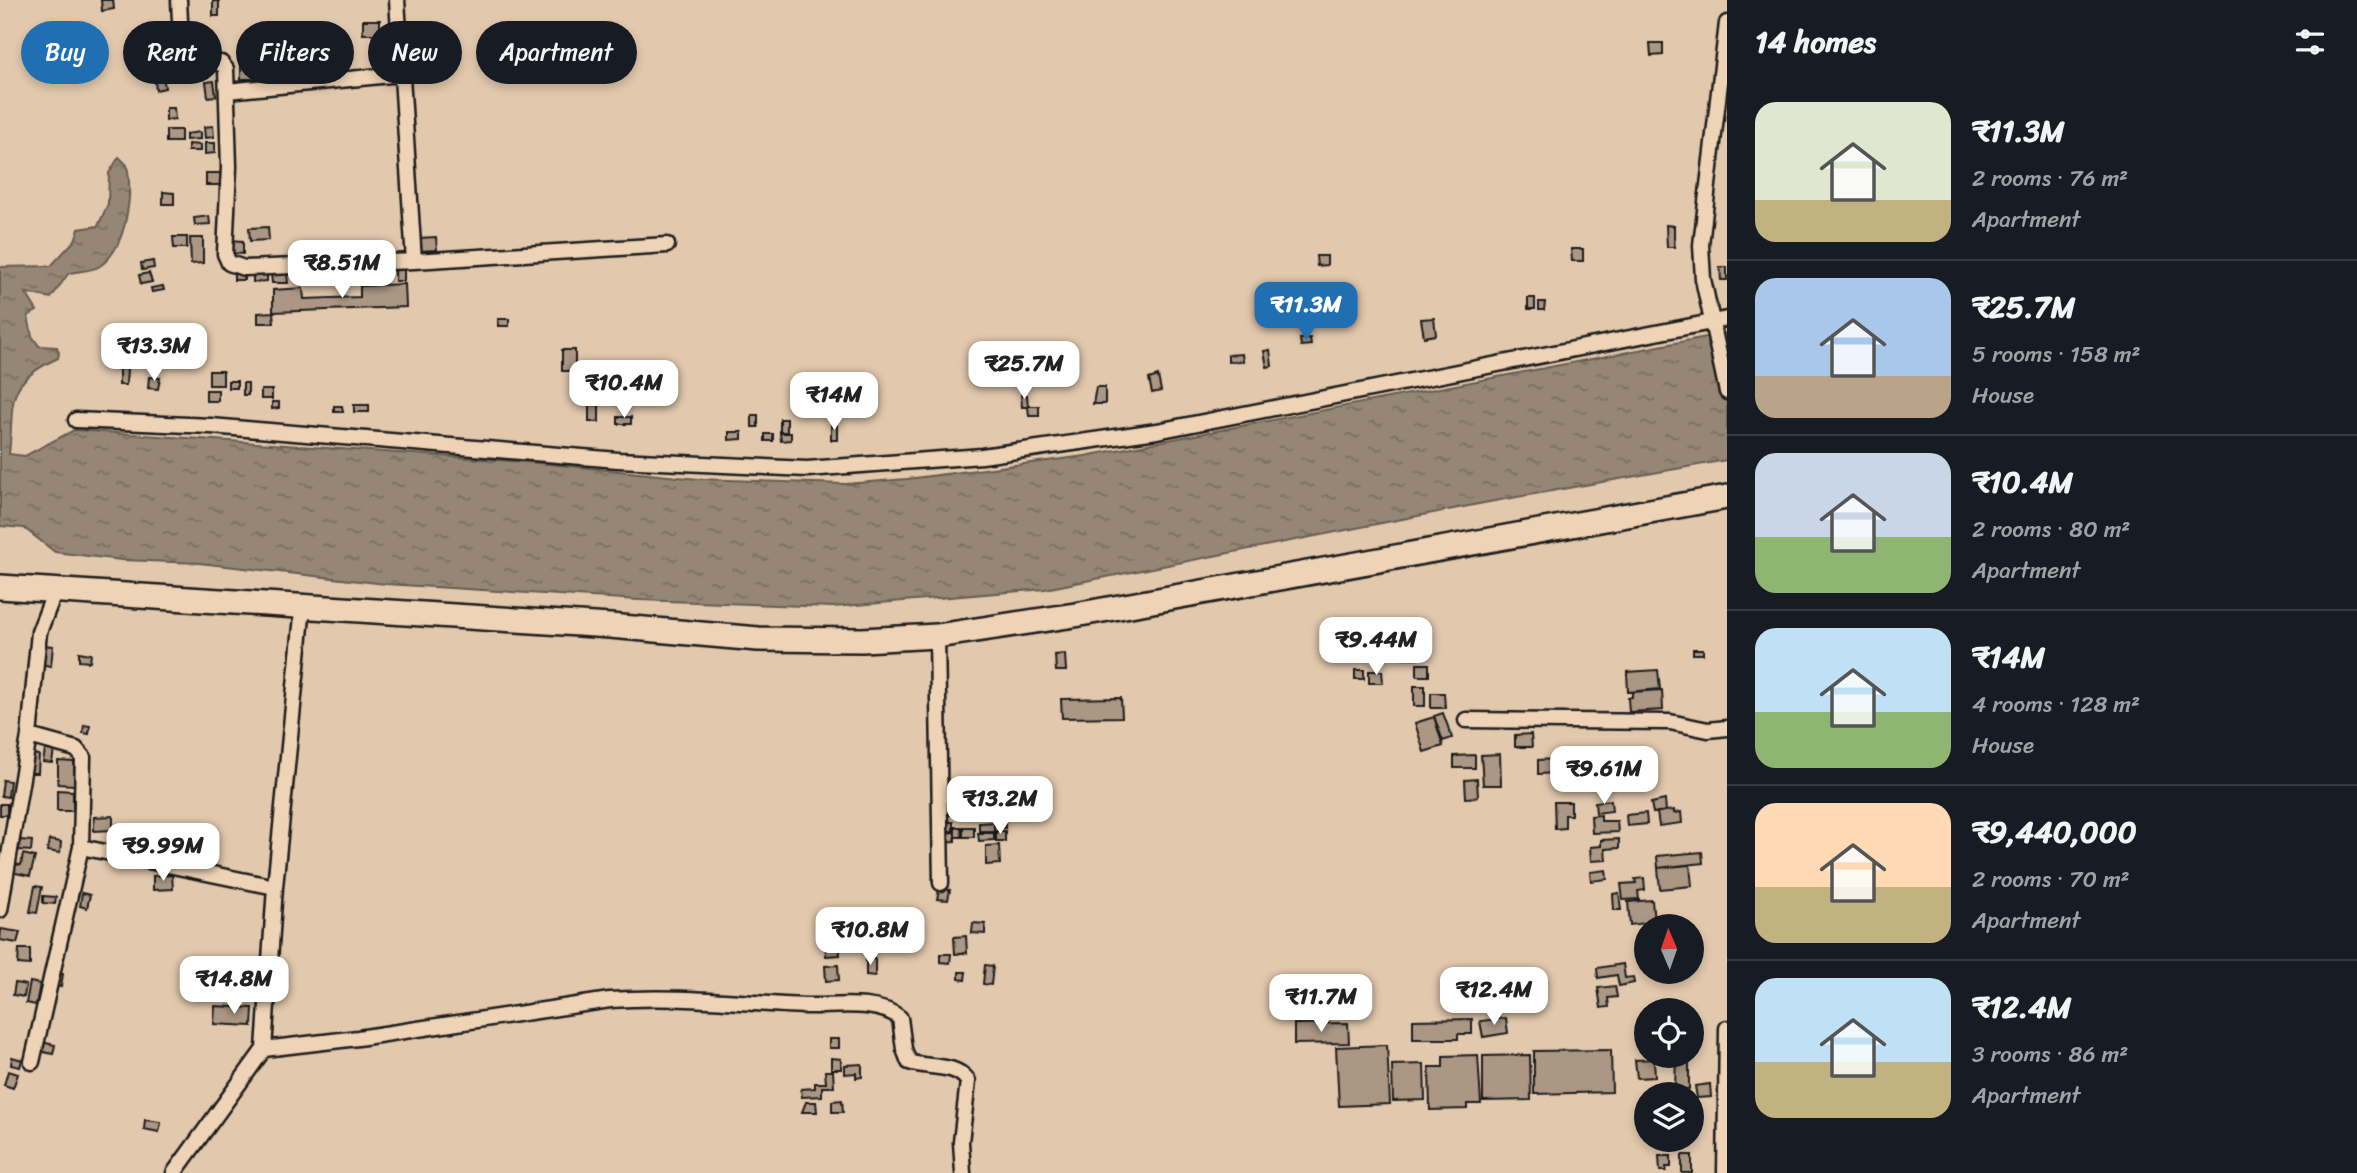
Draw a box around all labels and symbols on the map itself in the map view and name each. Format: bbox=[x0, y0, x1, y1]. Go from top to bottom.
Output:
pin: ₹8.51M bbox=[285, 240, 399, 300]
pin: ₹11.3M bbox=[1249, 282, 1363, 342]
pin: ₹13.3M bbox=[97, 324, 211, 383]
pin: ₹25.7M bbox=[967, 342, 1081, 401]
pin: ₹10.4M bbox=[567, 360, 681, 420]
pin: ₹14M bbox=[793, 372, 875, 432]
pin: ₹9.44M bbox=[1319, 618, 1433, 677]
pin: ₹9.61M bbox=[1547, 746, 1661, 806]
pin: ₹13.2M bbox=[943, 776, 1057, 836]
pin: ₹9.99M bbox=[106, 824, 220, 883]
pin: ₹10.8M bbox=[813, 908, 927, 967]
north arrow bbox=[1634, 914, 1704, 984]
pin: ₹14.8M bbox=[177, 956, 291, 1016]
pin: ₹12.4M bbox=[1437, 968, 1551, 1027]
pin: ₹11.7M bbox=[1264, 974, 1378, 1034]

